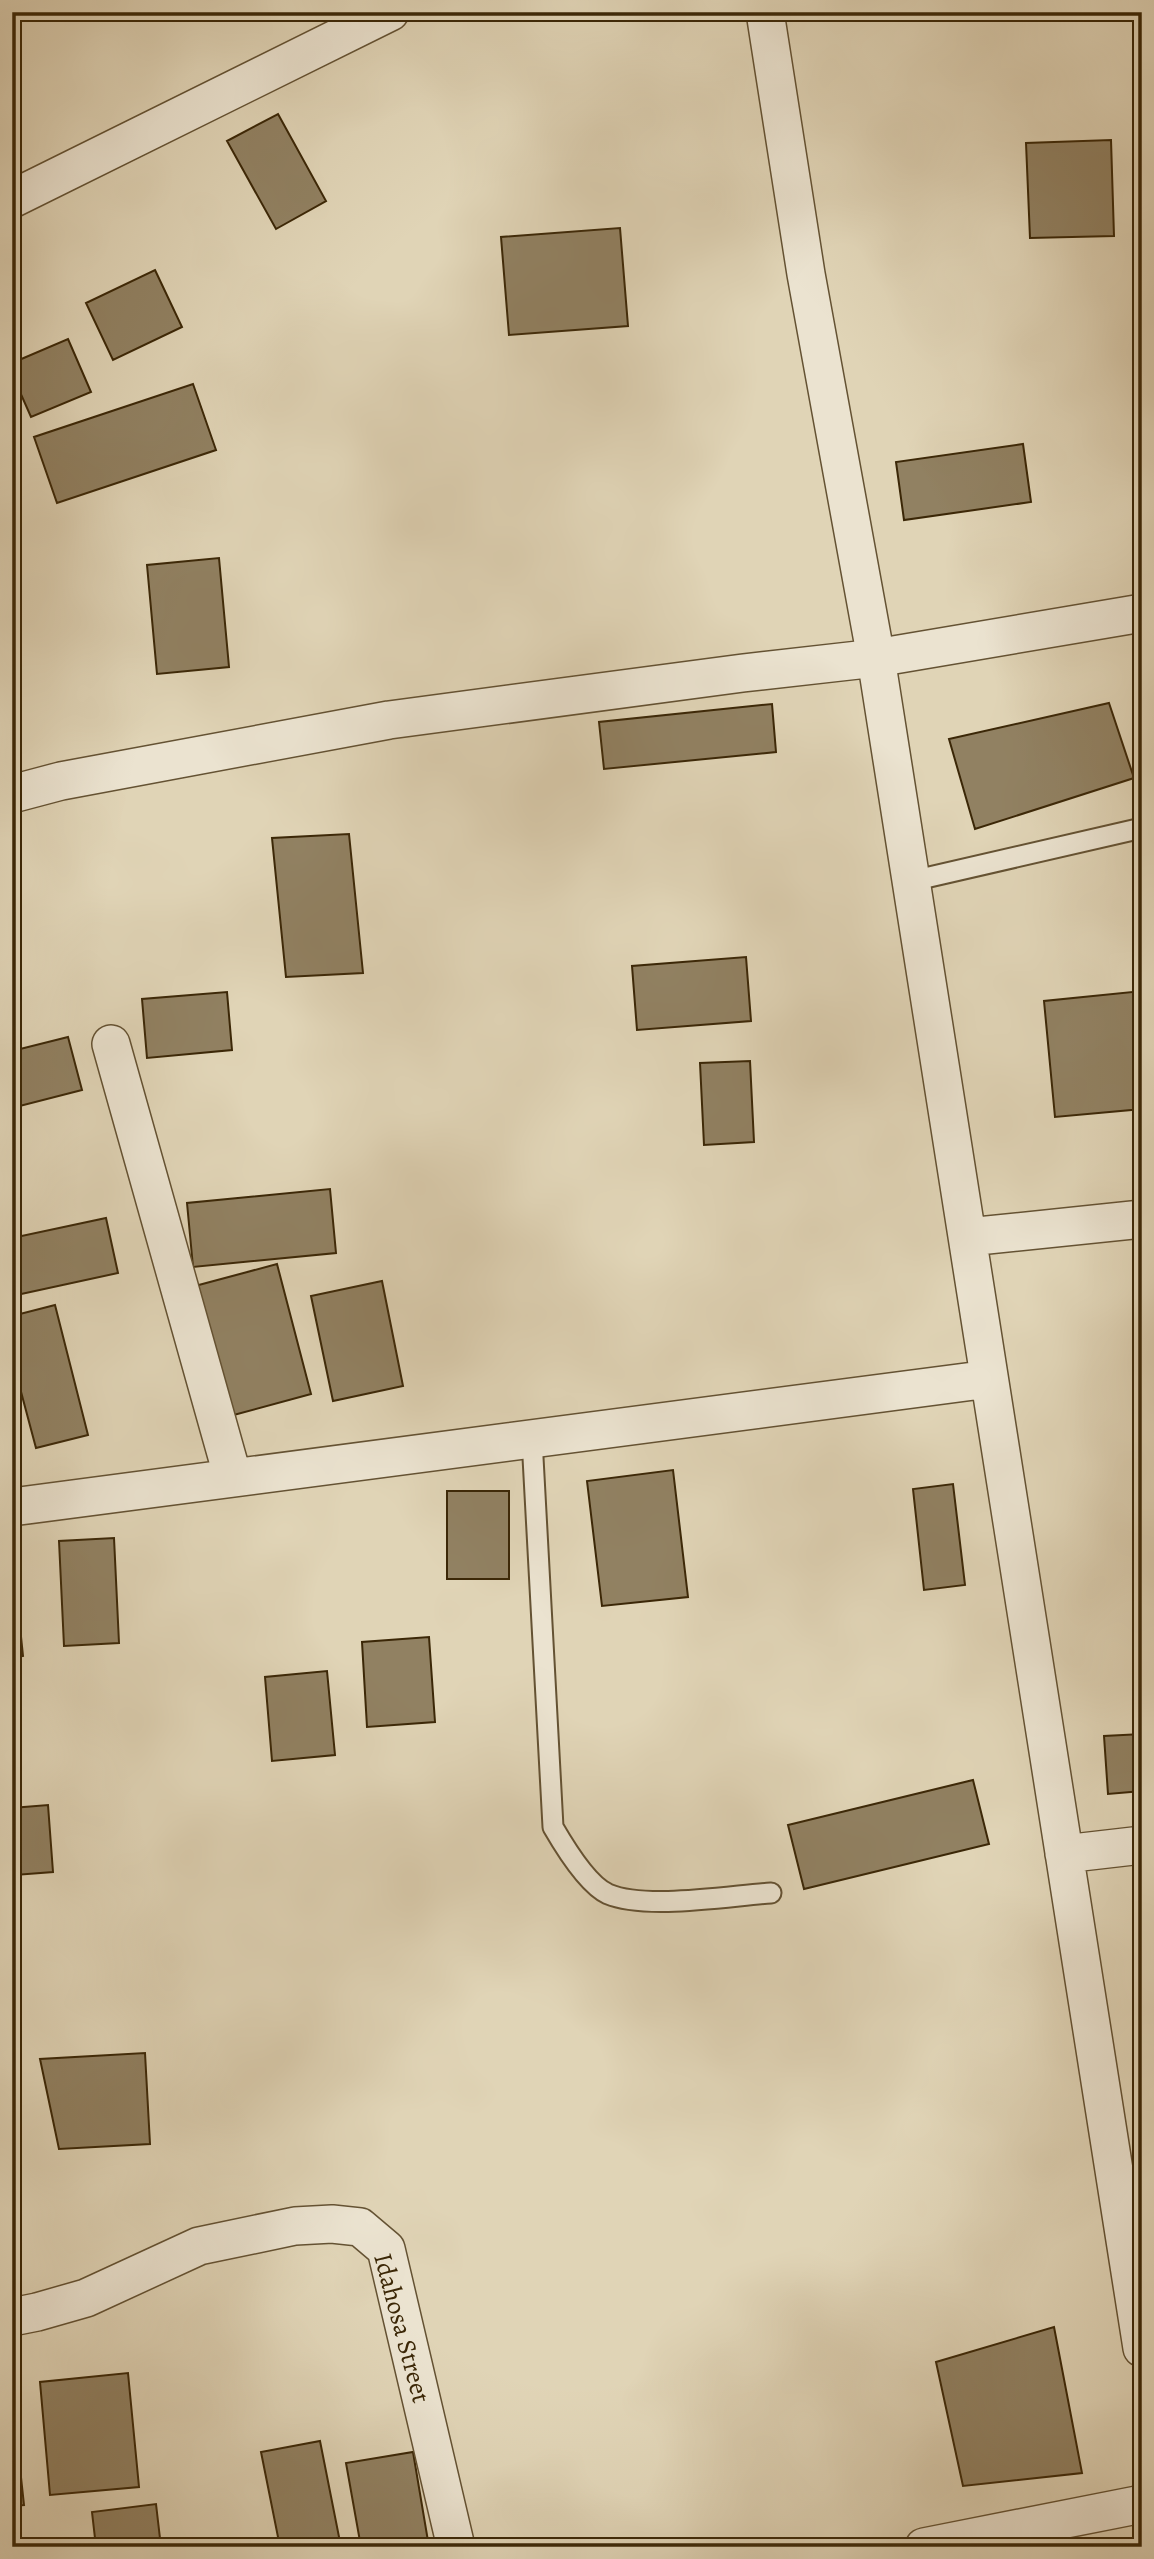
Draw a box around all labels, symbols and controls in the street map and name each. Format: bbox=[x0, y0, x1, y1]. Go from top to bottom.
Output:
street label: Idahosa Street bbox=[365, 2249, 439, 2407]

